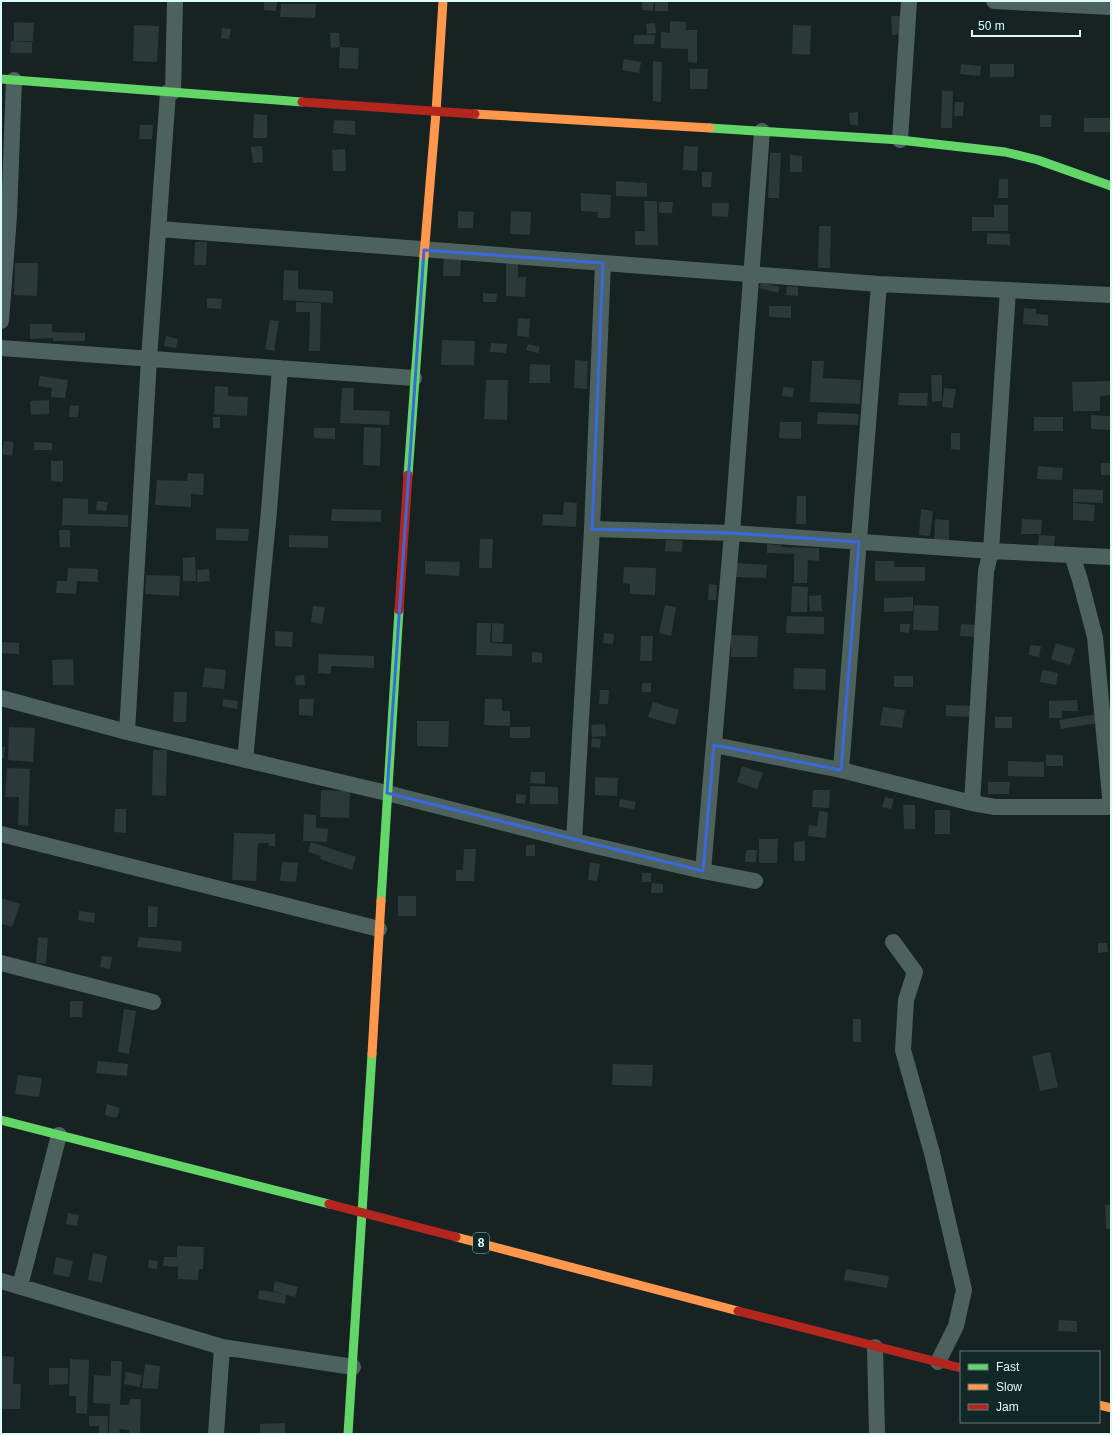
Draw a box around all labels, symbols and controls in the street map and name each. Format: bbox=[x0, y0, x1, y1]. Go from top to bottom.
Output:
scale bar bbox=[972, 12, 1080, 38]
text: 50 m bbox=[978, 19, 1005, 33]
road number: 8 bbox=[473, 1233, 489, 1253]
legend bbox=[960, 1351, 1100, 1423]
text: Fast bbox=[996, 1360, 1020, 1374]
text: Slow bbox=[996, 1380, 1022, 1394]
text: Jam bbox=[996, 1400, 1019, 1414]

